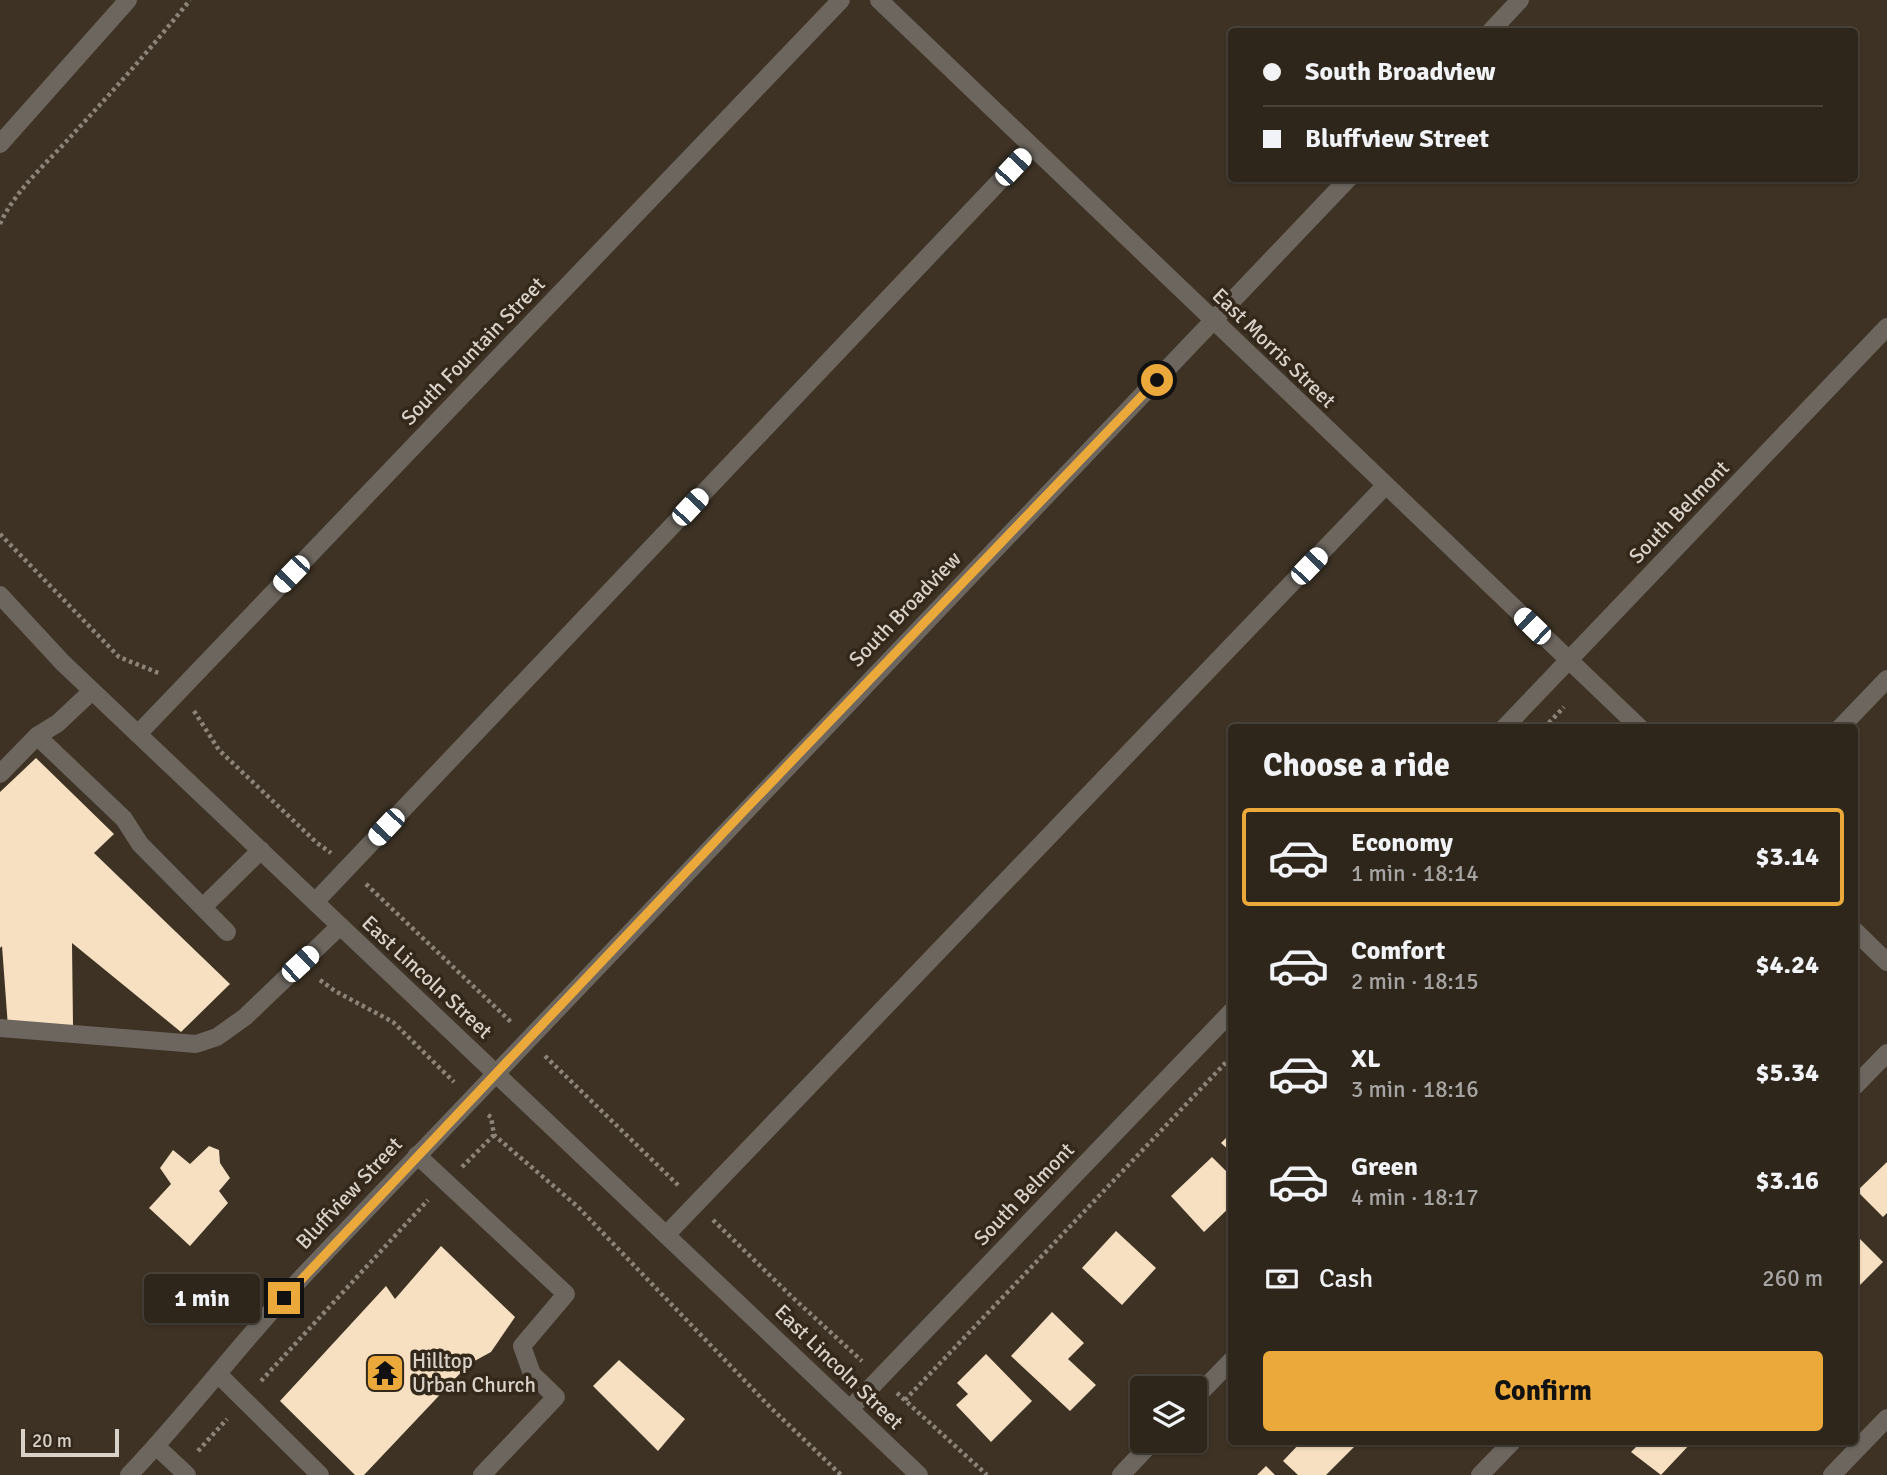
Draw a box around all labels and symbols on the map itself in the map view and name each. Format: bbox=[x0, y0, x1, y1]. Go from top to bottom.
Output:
car bbox=[991, 144, 1036, 190]
street label: South Fountain Street bbox=[395, 271, 551, 431]
street label: East Morris Street bbox=[1207, 283, 1341, 413]
route start bbox=[1141, 364, 1173, 396]
street label: South Belmont bbox=[1623, 455, 1735, 569]
car bbox=[668, 484, 713, 530]
car bbox=[1287, 544, 1332, 588]
street label: South Broadview bbox=[843, 546, 967, 672]
car bbox=[269, 552, 314, 596]
car bbox=[1510, 604, 1555, 648]
car bbox=[364, 804, 409, 850]
street label: East Lincoln Street bbox=[356, 910, 498, 1044]
car bbox=[278, 942, 323, 986]
street label: Bluffview Street bbox=[290, 1131, 408, 1255]
street label: South Belmont bbox=[968, 1137, 1080, 1251]
callout: 1 min bbox=[144, 1274, 260, 1322]
route end bbox=[268, 1282, 300, 1314]
street label: East Lincoln Street bbox=[769, 1299, 909, 1435]
place label: Hilltop Urban Church bbox=[412, 1348, 536, 1398]
temple icon: Hilltop Urban Church bbox=[364, 1352, 406, 1394]
scale bar bbox=[21, 1426, 119, 1458]

